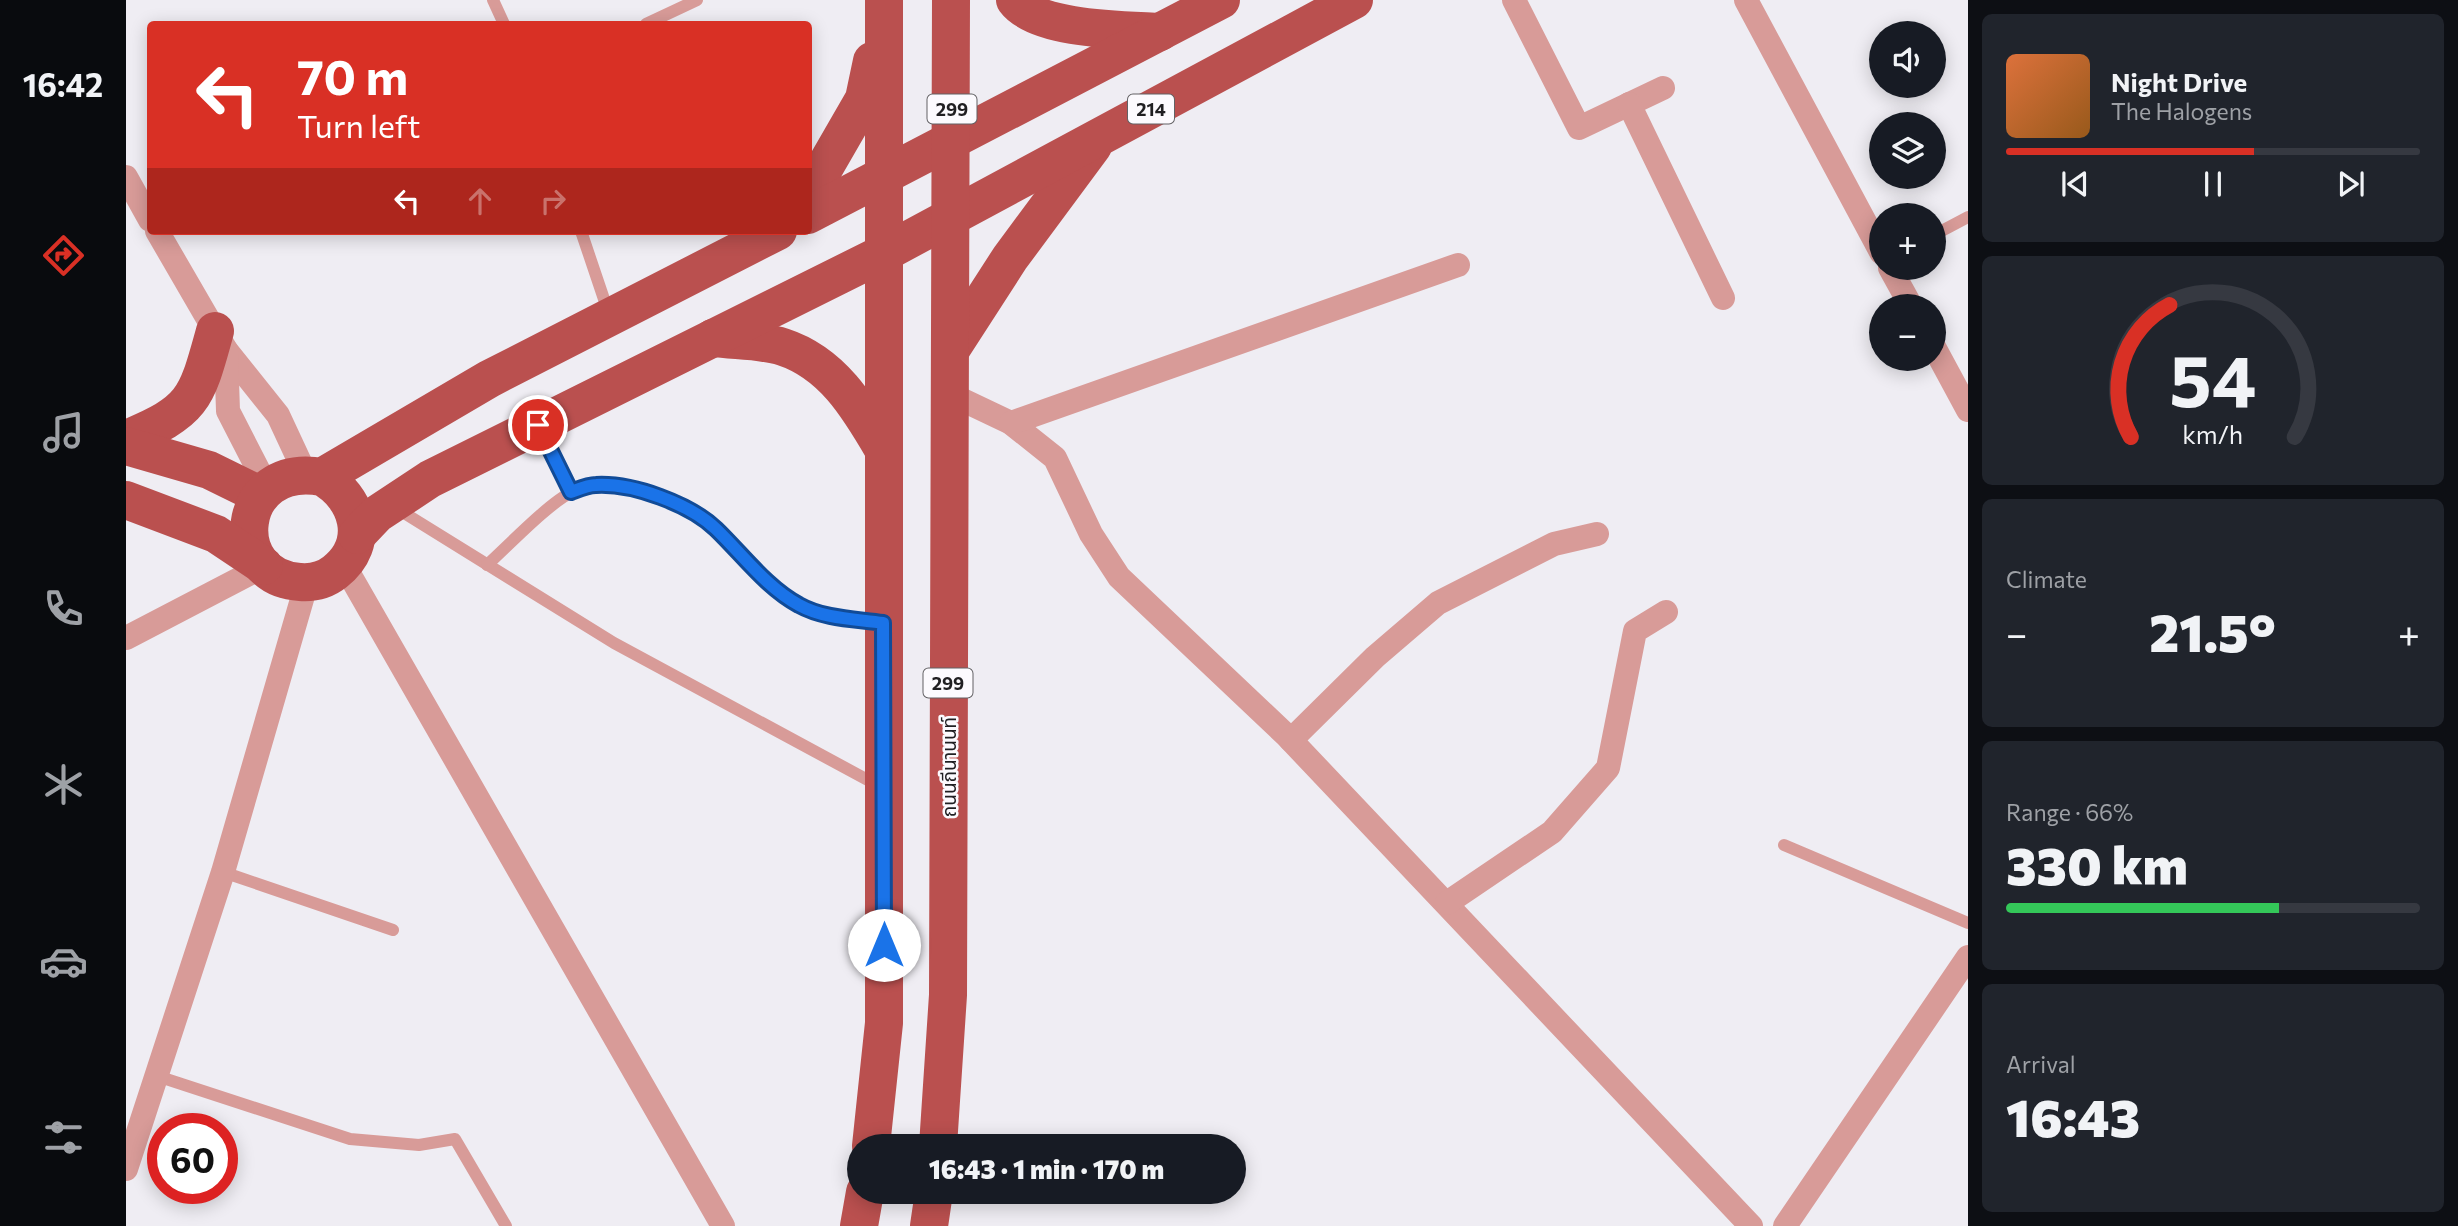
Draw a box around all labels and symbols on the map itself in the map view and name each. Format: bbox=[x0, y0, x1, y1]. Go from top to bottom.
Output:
road number: 299 bbox=[928, 94, 976, 124]
road number: 214 bbox=[1128, 94, 1174, 124]
pin bbox=[508, 395, 568, 455]
road number: 299 bbox=[924, 668, 972, 698]
street label: ถนนถีนานนท์ bbox=[937, 717, 960, 817]
position arrow bbox=[847, 908, 921, 982]
speed limit sign: 60 bbox=[147, 1113, 238, 1204]

